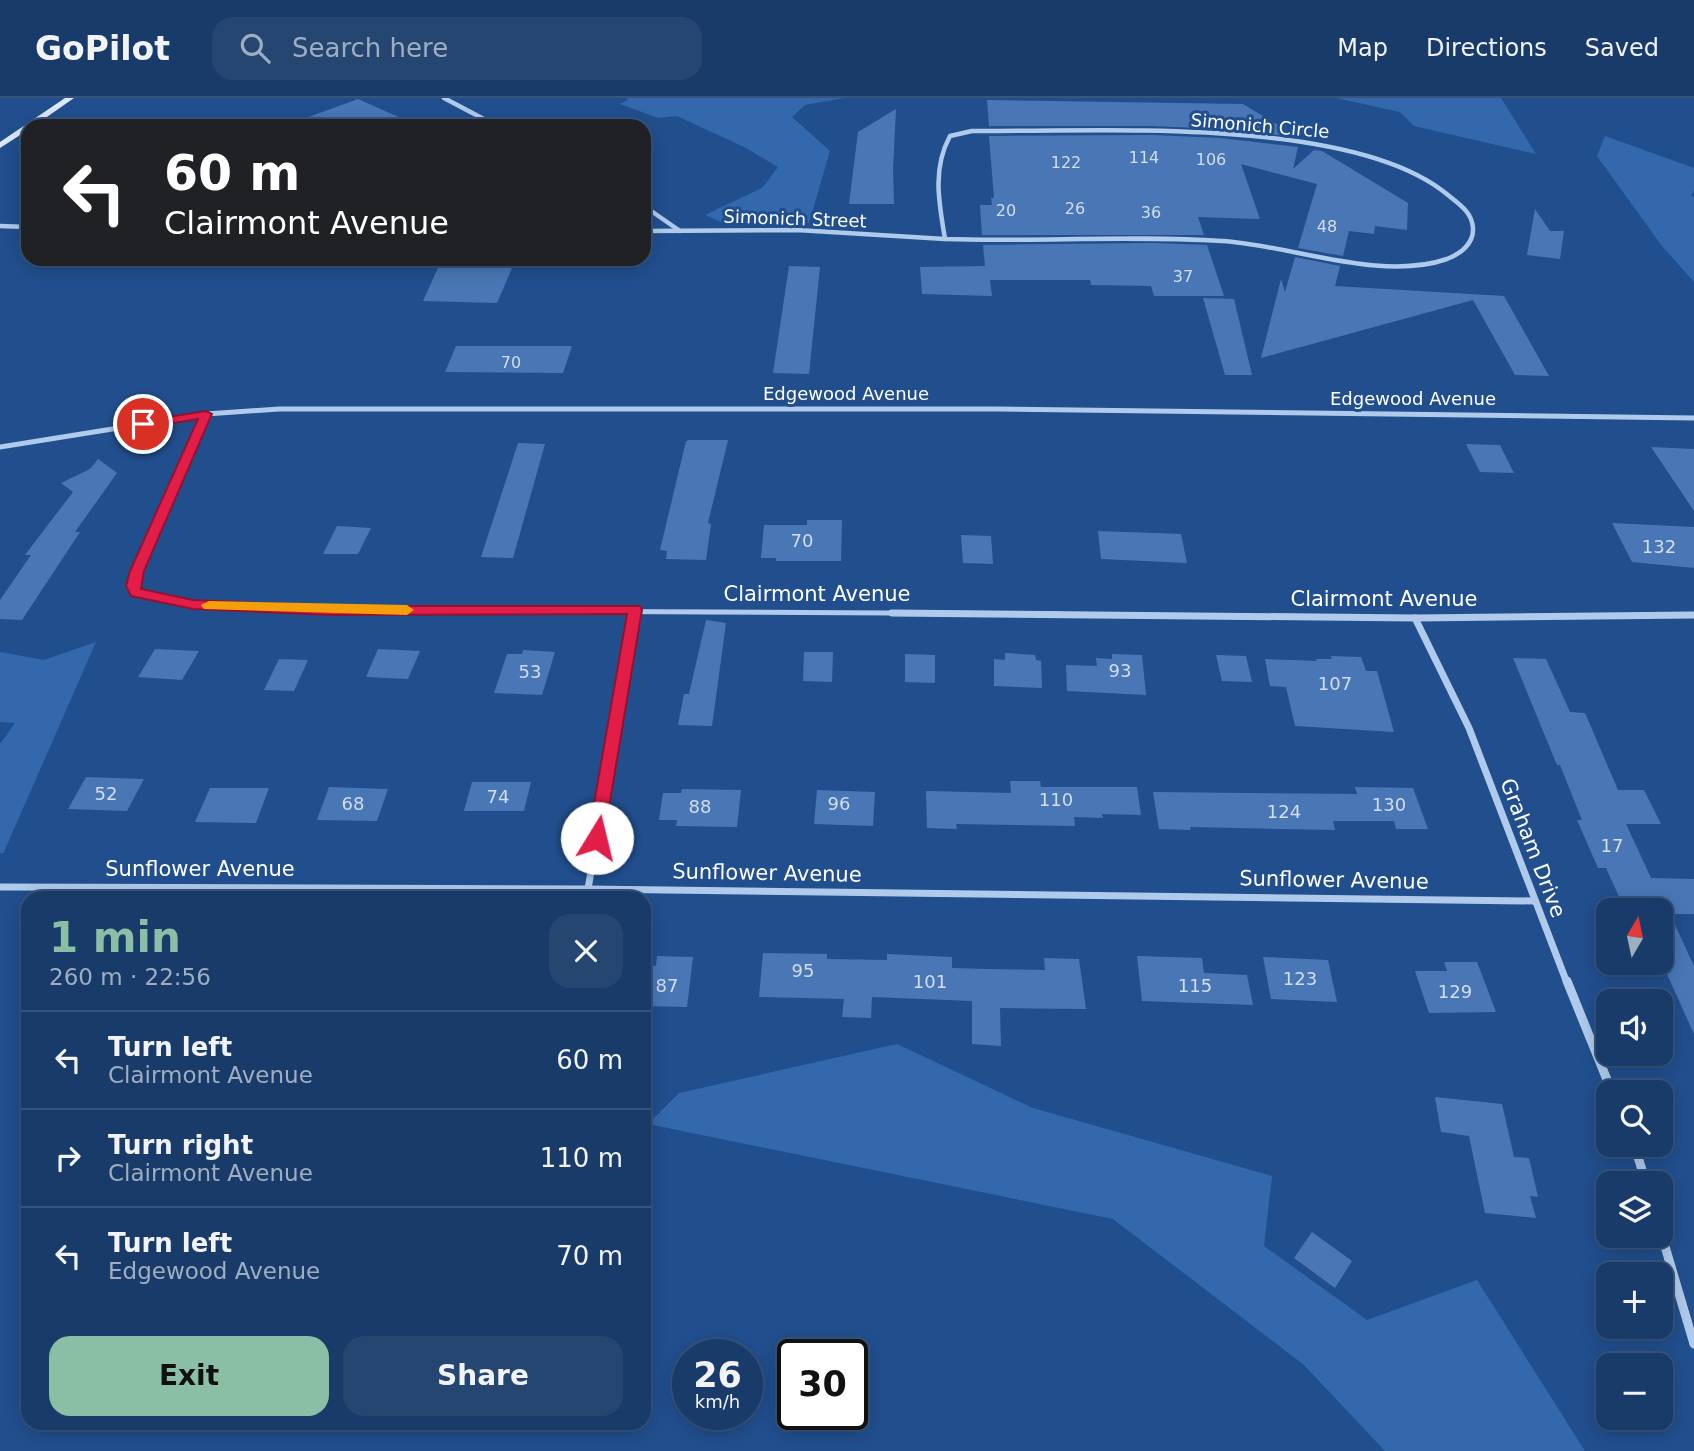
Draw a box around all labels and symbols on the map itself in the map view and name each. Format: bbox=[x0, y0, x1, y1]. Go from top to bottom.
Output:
street label: Simonich Circle bbox=[1190, 109, 1330, 142]
house number: 114 bbox=[1129, 148, 1159, 167]
house number: 106 bbox=[1196, 150, 1226, 169]
house number: 122 bbox=[1051, 153, 1081, 172]
house number: 26 bbox=[1065, 199, 1085, 218]
house number: 20 bbox=[996, 201, 1016, 220]
house number: 36 bbox=[1141, 203, 1161, 222]
street label: Simonich Street bbox=[723, 206, 867, 231]
house number: 48 bbox=[1317, 217, 1337, 236]
house number: 37 bbox=[1173, 267, 1193, 286]
house number: 70 bbox=[501, 353, 521, 372]
street label: Edgewood Avenue bbox=[763, 383, 929, 404]
street label: Edgewood Avenue bbox=[1330, 388, 1496, 409]
pin bbox=[113, 394, 173, 454]
house number: 70 bbox=[791, 530, 813, 551]
house number: 132 bbox=[1642, 536, 1676, 557]
street label: Clairmont Avenue bbox=[723, 582, 911, 606]
street label: Clairmont Avenue bbox=[1290, 587, 1478, 611]
house number: 93 bbox=[1109, 660, 1131, 681]
house number: 53 bbox=[519, 661, 541, 682]
house number: 107 bbox=[1318, 673, 1352, 694]
street label: Graham Drive bbox=[1495, 775, 1571, 921]
house number: 52 bbox=[95, 783, 117, 804]
house number: 74 bbox=[487, 786, 509, 807]
house number: 110 bbox=[1039, 789, 1073, 810]
house number: 68 bbox=[342, 793, 364, 814]
house number: 96 bbox=[828, 793, 850, 814]
house number: 130 bbox=[1372, 794, 1406, 815]
house number: 88 bbox=[689, 796, 711, 817]
position arrow bbox=[560, 801, 634, 875]
house number: 124 bbox=[1267, 801, 1301, 822]
house number: 17 bbox=[1601, 835, 1623, 856]
street label: Sunflower Avenue bbox=[105, 857, 295, 881]
street label: Sunflower Avenue bbox=[672, 859, 862, 887]
street label: Sunflower Avenue bbox=[1239, 866, 1429, 894]
north arrow bbox=[1596, 898, 1673, 975]
house number: 95 bbox=[792, 960, 814, 981]
house number: 123 bbox=[1283, 968, 1317, 989]
house number: 101 bbox=[913, 971, 947, 992]
house number: 87 bbox=[656, 975, 678, 996]
house number: 115 bbox=[1178, 975, 1212, 996]
house number: 129 bbox=[1438, 981, 1472, 1002]
speed limit sign: 30 bbox=[777, 1339, 868, 1430]

